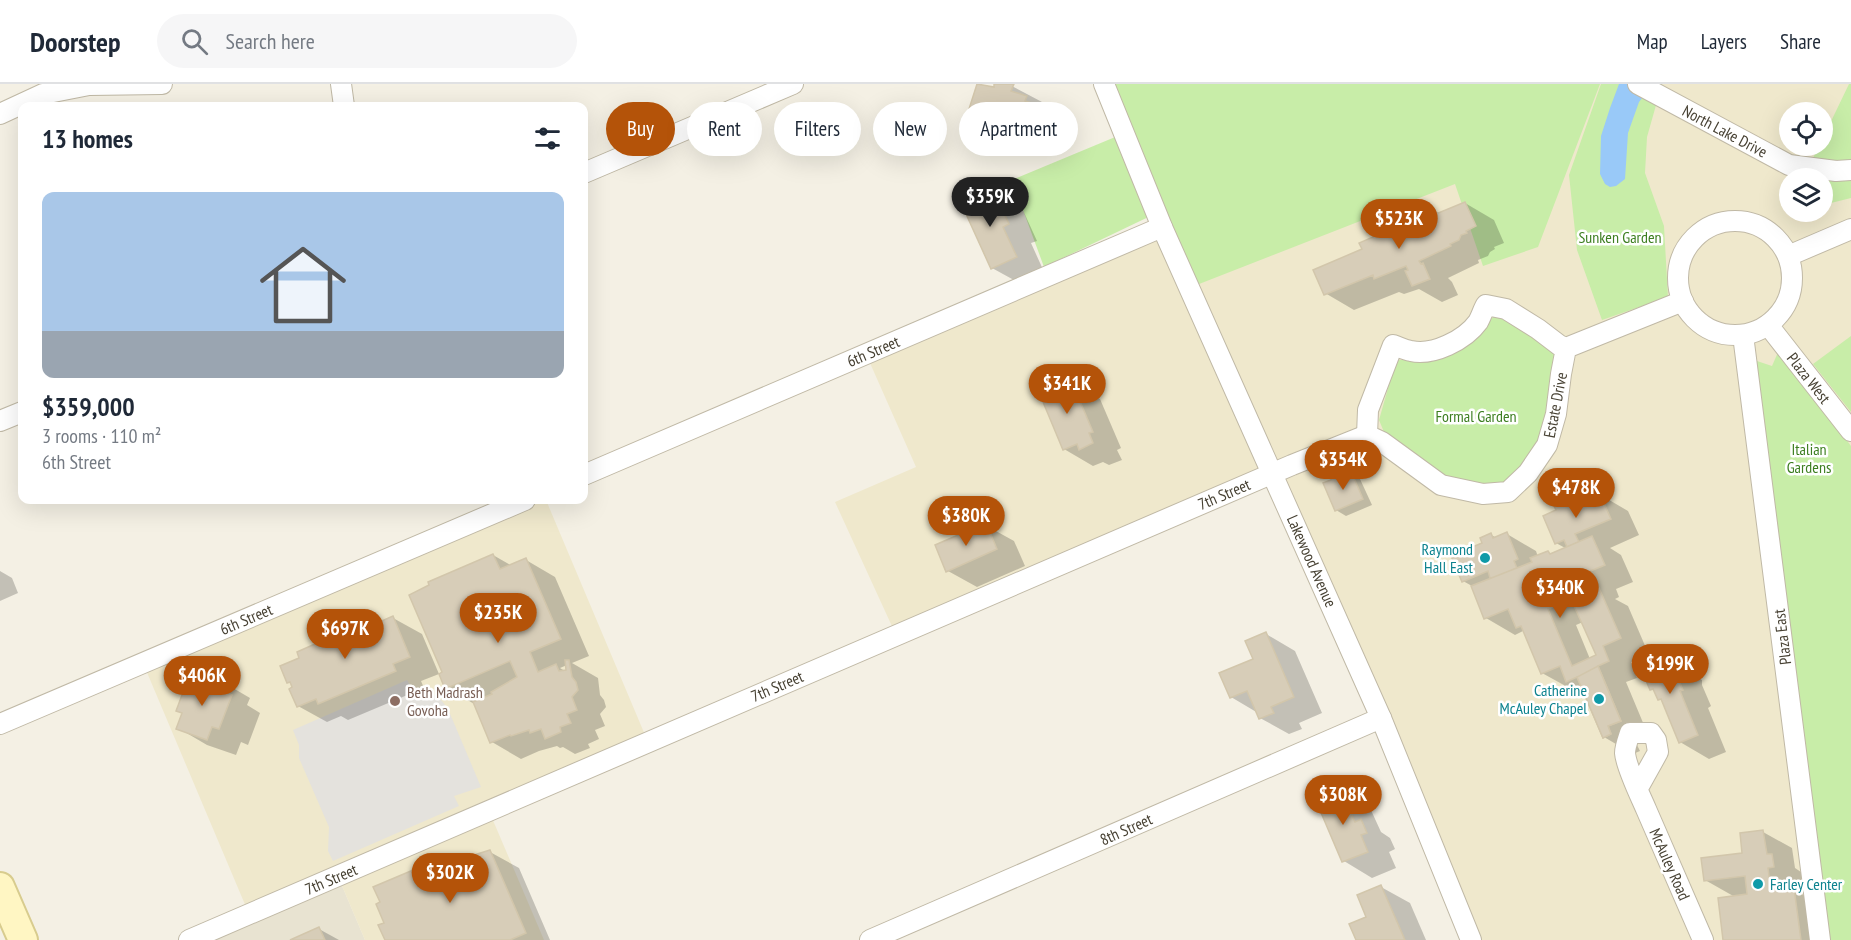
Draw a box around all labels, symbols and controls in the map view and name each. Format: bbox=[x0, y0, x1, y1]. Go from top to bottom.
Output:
search box bbox=[157, 14, 577, 68]
text: Doorstep bbox=[30, 23, 121, 60]
icon: search bbox=[178, 25, 211, 58]
text: Search here bbox=[226, 27, 315, 55]
text: Map bbox=[1637, 28, 1668, 55]
text: Layers bbox=[1701, 28, 1747, 55]
text: Share bbox=[1780, 28, 1821, 55]
street label: North Lake Drive bbox=[1679, 100, 1771, 162]
chip: Buy bbox=[606, 102, 675, 156]
chip: Rent bbox=[687, 102, 762, 156]
chip: Filters bbox=[774, 102, 861, 156]
chip: New bbox=[873, 102, 947, 156]
chip: Apartment bbox=[959, 102, 1078, 156]
map controls bbox=[1779, 102, 1833, 222]
button: locate bbox=[1779, 102, 1833, 156]
text: 13 homes bbox=[42, 122, 133, 155]
icon: filters bbox=[531, 122, 564, 155]
button: layers bbox=[1779, 168, 1833, 222]
pin: $359K bbox=[948, 177, 1032, 228]
text: $359K bbox=[966, 183, 1014, 209]
pin: $523K bbox=[1357, 199, 1441, 250]
text: $523K bbox=[1375, 205, 1423, 231]
park label: Sunken Garden bbox=[1578, 227, 1662, 247]
icon: home bbox=[249, 231, 357, 339]
street label: 6th Street bbox=[844, 331, 903, 371]
street label: Plaza West bbox=[1783, 349, 1835, 408]
pin: $341K bbox=[1025, 364, 1109, 415]
text: $341K bbox=[1043, 370, 1091, 396]
street label: Estate Drive bbox=[1539, 370, 1571, 440]
text: $359,000 bbox=[42, 390, 135, 423]
park label: Formal Garden bbox=[1435, 406, 1517, 426]
text: 3 rooms · 110 m² bbox=[42, 423, 161, 449]
park label: Italian Gardens bbox=[1787, 439, 1831, 477]
pin: $354K bbox=[1301, 440, 1385, 491]
text: $354K bbox=[1319, 446, 1367, 472]
text: 6th Street bbox=[42, 449, 111, 475]
pin: $478K bbox=[1534, 468, 1618, 519]
street label: 7th Street bbox=[1195, 474, 1254, 514]
text: $478K bbox=[1552, 474, 1600, 500]
pin: $380K bbox=[924, 496, 1008, 547]
text: $380K bbox=[942, 502, 990, 528]
street label: Lakewood Avenue bbox=[1283, 512, 1341, 610]
place label: Raymond Hall East bbox=[1422, 539, 1474, 577]
marker: Raymond Hall East bbox=[1478, 551, 1492, 565]
pin: $340K bbox=[1518, 568, 1602, 619]
text: $340K bbox=[1536, 574, 1584, 600]
pin: $235K bbox=[456, 593, 540, 644]
street label: 6th Street bbox=[217, 599, 276, 639]
text: $235K bbox=[474, 599, 522, 625]
street label: Plaza East bbox=[1769, 607, 1795, 666]
pin: $697K bbox=[303, 609, 387, 660]
text: $697K bbox=[321, 615, 369, 641]
pin: $199K bbox=[1628, 644, 1712, 695]
text: $199K bbox=[1646, 650, 1694, 676]
pin: $406K bbox=[160, 656, 244, 707]
text: $406K bbox=[178, 662, 226, 688]
street label: 7th Street bbox=[748, 666, 807, 706]
place label: Catherine McAuley Chapel bbox=[1500, 680, 1587, 718]
place label: Beth Madrash Govoha bbox=[407, 682, 483, 720]
marker: Catherine McAuley Chapel bbox=[1592, 692, 1606, 706]
marker: Beth Madrash Govoha bbox=[388, 694, 402, 708]
pin: $308K bbox=[1301, 775, 1385, 826]
text: $308K bbox=[1319, 781, 1367, 807]
street label: 8th Street bbox=[1097, 808, 1156, 849]
street label: McAuley Road bbox=[1645, 825, 1695, 903]
pin: $302K bbox=[408, 853, 492, 904]
street label: 7th Street bbox=[302, 859, 361, 899]
text: $302K bbox=[426, 859, 474, 885]
place label: Farley Center bbox=[1770, 874, 1843, 894]
marker: Farley Center bbox=[1751, 877, 1765, 891]

